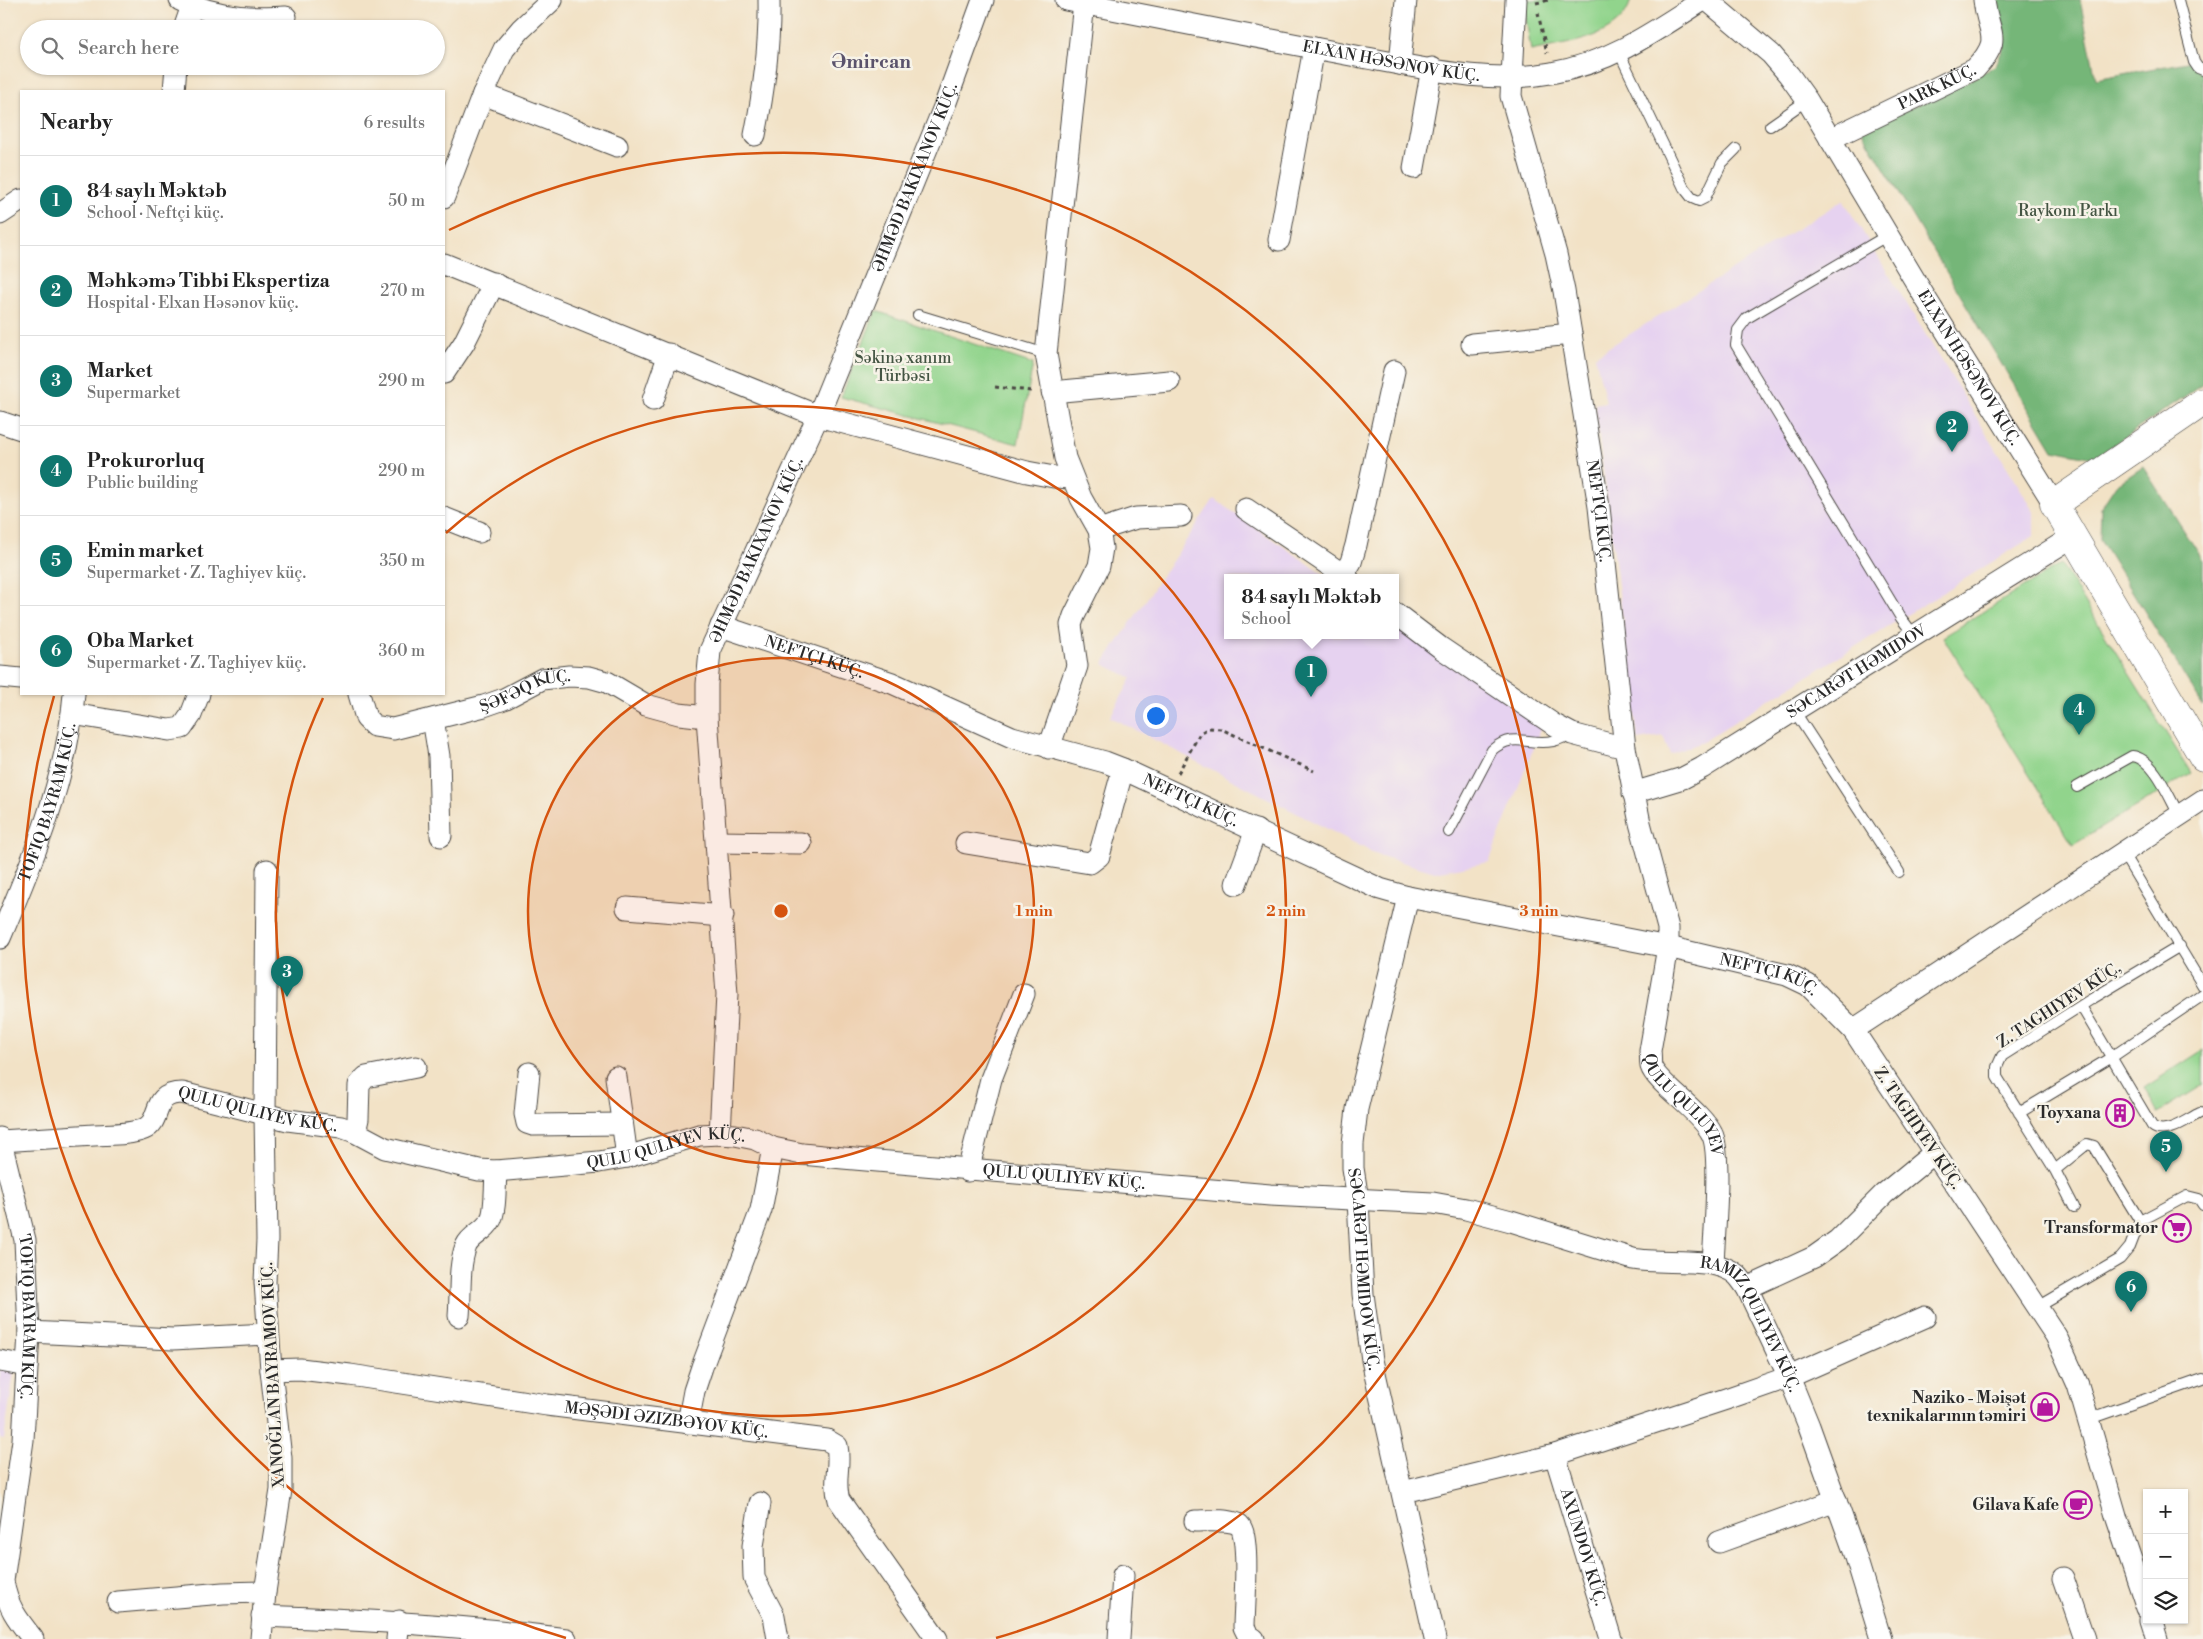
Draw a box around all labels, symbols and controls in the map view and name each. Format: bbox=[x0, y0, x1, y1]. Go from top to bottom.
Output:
search box bbox=[20, 20, 445, 75]
icon: search bbox=[38, 34, 66, 62]
text: Search here bbox=[78, 36, 179, 60]
street label: ELXAN HƏSƏNOV KÜÇ. bbox=[1301, 36, 1481, 86]
district label: Əmircan bbox=[831, 50, 911, 74]
street label: PARK KÜÇ. bbox=[1895, 60, 1980, 115]
street label: ƏHMƏD BAKIXANOV KÜÇ. bbox=[868, 80, 962, 275]
text: Nearby bbox=[40, 110, 113, 136]
text: 6 results bbox=[364, 113, 425, 133]
text: 84 saylı Məktəb bbox=[87, 179, 227, 203]
text: 1 bbox=[52, 191, 60, 211]
text: 50 m bbox=[388, 191, 425, 211]
park label: Raykom Parkı bbox=[2018, 201, 2118, 221]
text: School · Neftçi küç. bbox=[87, 203, 224, 223]
text: Məhkəmə Tibbi Ekspertiza bbox=[87, 269, 330, 293]
text: 2 bbox=[51, 281, 61, 301]
text: 270 m bbox=[380, 281, 425, 301]
street label: ELXAN HƏSƏNOV KÜÇ. bbox=[1913, 286, 2025, 449]
text: Hospital · Elxan Həsənov küç. bbox=[87, 293, 299, 313]
park label: Səkinə xanım Türbəsi bbox=[854, 348, 952, 386]
text: Market bbox=[87, 359, 153, 383]
text: 3 bbox=[51, 371, 61, 391]
text: 290 m bbox=[378, 371, 425, 391]
text: Supermarket bbox=[87, 383, 181, 403]
pin: 2 bbox=[1936, 411, 1968, 452]
text: Prokurorluq bbox=[87, 449, 205, 473]
street label: ƏHMƏD BAKIXANOV KÜÇ. bbox=[705, 454, 808, 647]
street label: NEFTÇI KÜÇ. bbox=[1582, 458, 1615, 563]
text: 4 bbox=[51, 461, 61, 481]
text: 290 m bbox=[378, 461, 425, 481]
text: Public building bbox=[87, 473, 198, 493]
text: Emin market bbox=[87, 539, 203, 563]
text: 5 bbox=[51, 551, 61, 571]
text: 350 m bbox=[379, 551, 425, 571]
text: Supermarket · Z. Taghiyev küç. bbox=[87, 563, 306, 583]
popup bbox=[1224, 574, 1399, 639]
text: 84 saylı Məktəb bbox=[1242, 585, 1381, 609]
text: School bbox=[1242, 609, 1291, 629]
street label: SƏCARƏT HƏMIDOV bbox=[1783, 620, 1931, 723]
text: Oba Market bbox=[87, 629, 193, 653]
street label: NEFTÇI KÜÇ. bbox=[762, 631, 866, 683]
text: 6 bbox=[51, 641, 61, 661]
text: 360 m bbox=[379, 641, 425, 661]
text: Supermarket · Z. Taghiyev küç. bbox=[87, 653, 306, 673]
pin: 1 bbox=[1295, 656, 1327, 697]
street label: ŞƏFƏQ KÜÇ. bbox=[477, 665, 572, 717]
pin: 4 bbox=[2063, 694, 2095, 735]
your location bbox=[1143, 703, 1169, 729]
street label: TOFIQ BAYRAM KÜÇ. bbox=[14, 722, 80, 885]
street label: NEFTÇI KÜÇ. bbox=[1140, 770, 1242, 831]
centre of rings bbox=[772, 902, 790, 920]
text: 1 min bbox=[1015, 902, 1053, 921]
text: 2 min bbox=[1266, 902, 1306, 921]
text: 3 min bbox=[1519, 902, 1559, 921]
street label: NEFTÇI KÜÇ. bbox=[1718, 950, 1823, 1000]
pin: 3 bbox=[271, 956, 303, 997]
street label: Z. TAGHIYEV KÜÇ, bbox=[1992, 956, 2125, 1052]
street label: QULU QULUYEV bbox=[1640, 1053, 1726, 1157]
street label: Z. TAGHIYEV KÜÇ. bbox=[1870, 1062, 1968, 1193]
street label: QULU QULIYEV KÜÇ. bbox=[176, 1082, 339, 1136]
building icon: Toyxana bbox=[2105, 1098, 2135, 1128]
place label: Toyxana bbox=[2037, 1103, 2101, 1123]
street label: QULU QULIYEV KÜÇ. bbox=[586, 1122, 747, 1173]
pin: 5 bbox=[2150, 1131, 2182, 1172]
street label: QULU QULIYEV KÜÇ. bbox=[982, 1160, 1146, 1194]
street label: SƏCARƏT HƏMIDOV KÜÇ. bbox=[1343, 1167, 1384, 1372]
supermarket icon: Transformator bbox=[2162, 1213, 2192, 1243]
place label: Transformator bbox=[2044, 1218, 2158, 1238]
street label: TOFIQ BAYRAM KÜÇ. bbox=[14, 1232, 39, 1400]
street label: RAMIZ QULIYEV KÜÇ. bbox=[1699, 1253, 1804, 1395]
street label: XANOĞLAN BAYRAMOV KÜÇ. bbox=[255, 1262, 289, 1489]
pin: 6 bbox=[2115, 1271, 2147, 1312]
place label: Naziko - Məişət texnikalarının təmiri bbox=[1867, 1388, 2026, 1426]
shop icon: Naziko - Məişət texnikalarının təmiri bbox=[2030, 1392, 2060, 1422]
street label: MƏŞƏDI ƏZIZBƏYOV KÜÇ. bbox=[563, 1397, 769, 1443]
street label: AXUNDOV KÜÇ. bbox=[1555, 1485, 1610, 1608]
map controls bbox=[2143, 1489, 2188, 1624]
button: + bbox=[2143, 1489, 2188, 1534]
cafe icon: Gilava Kafe bbox=[2063, 1490, 2093, 1520]
place label: Gilava Kafe bbox=[1972, 1495, 2059, 1515]
button: − bbox=[2143, 1534, 2188, 1579]
button: layers bbox=[2143, 1579, 2188, 1624]

